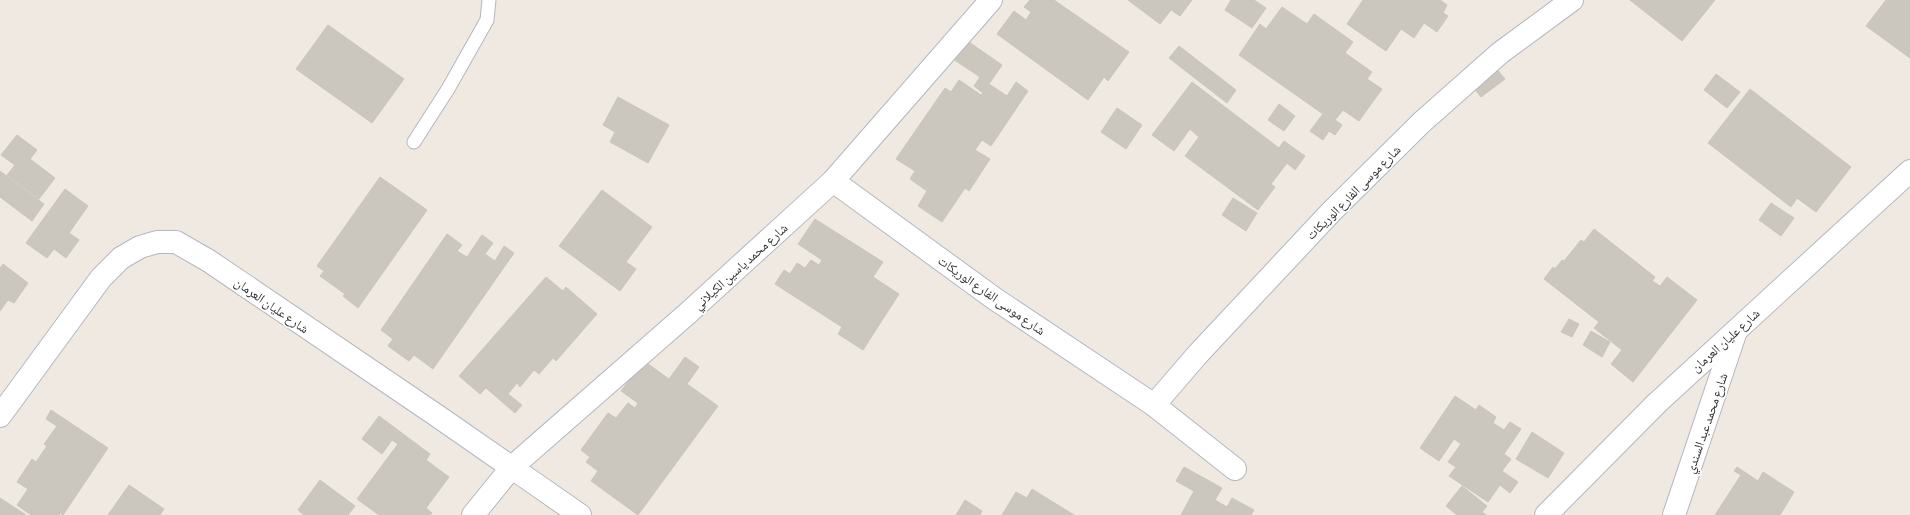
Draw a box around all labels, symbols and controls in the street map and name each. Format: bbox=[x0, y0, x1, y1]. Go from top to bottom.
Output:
street label: شارع موسى الفارع الوريكات bbox=[1303, 142, 1405, 244]
street label: شارع محمد ياسين الكيلاني bbox=[690, 220, 793, 315]
street label: شارع موسى الفارع الوريكات bbox=[934, 253, 1048, 340]
street label: شارع عليان العرمان bbox=[231, 274, 312, 338]
street label: شارع عليان العرمان bbox=[1688, 306, 1764, 377]
street label: شارع محمد عبد السندي bbox=[1682, 371, 1734, 476]

